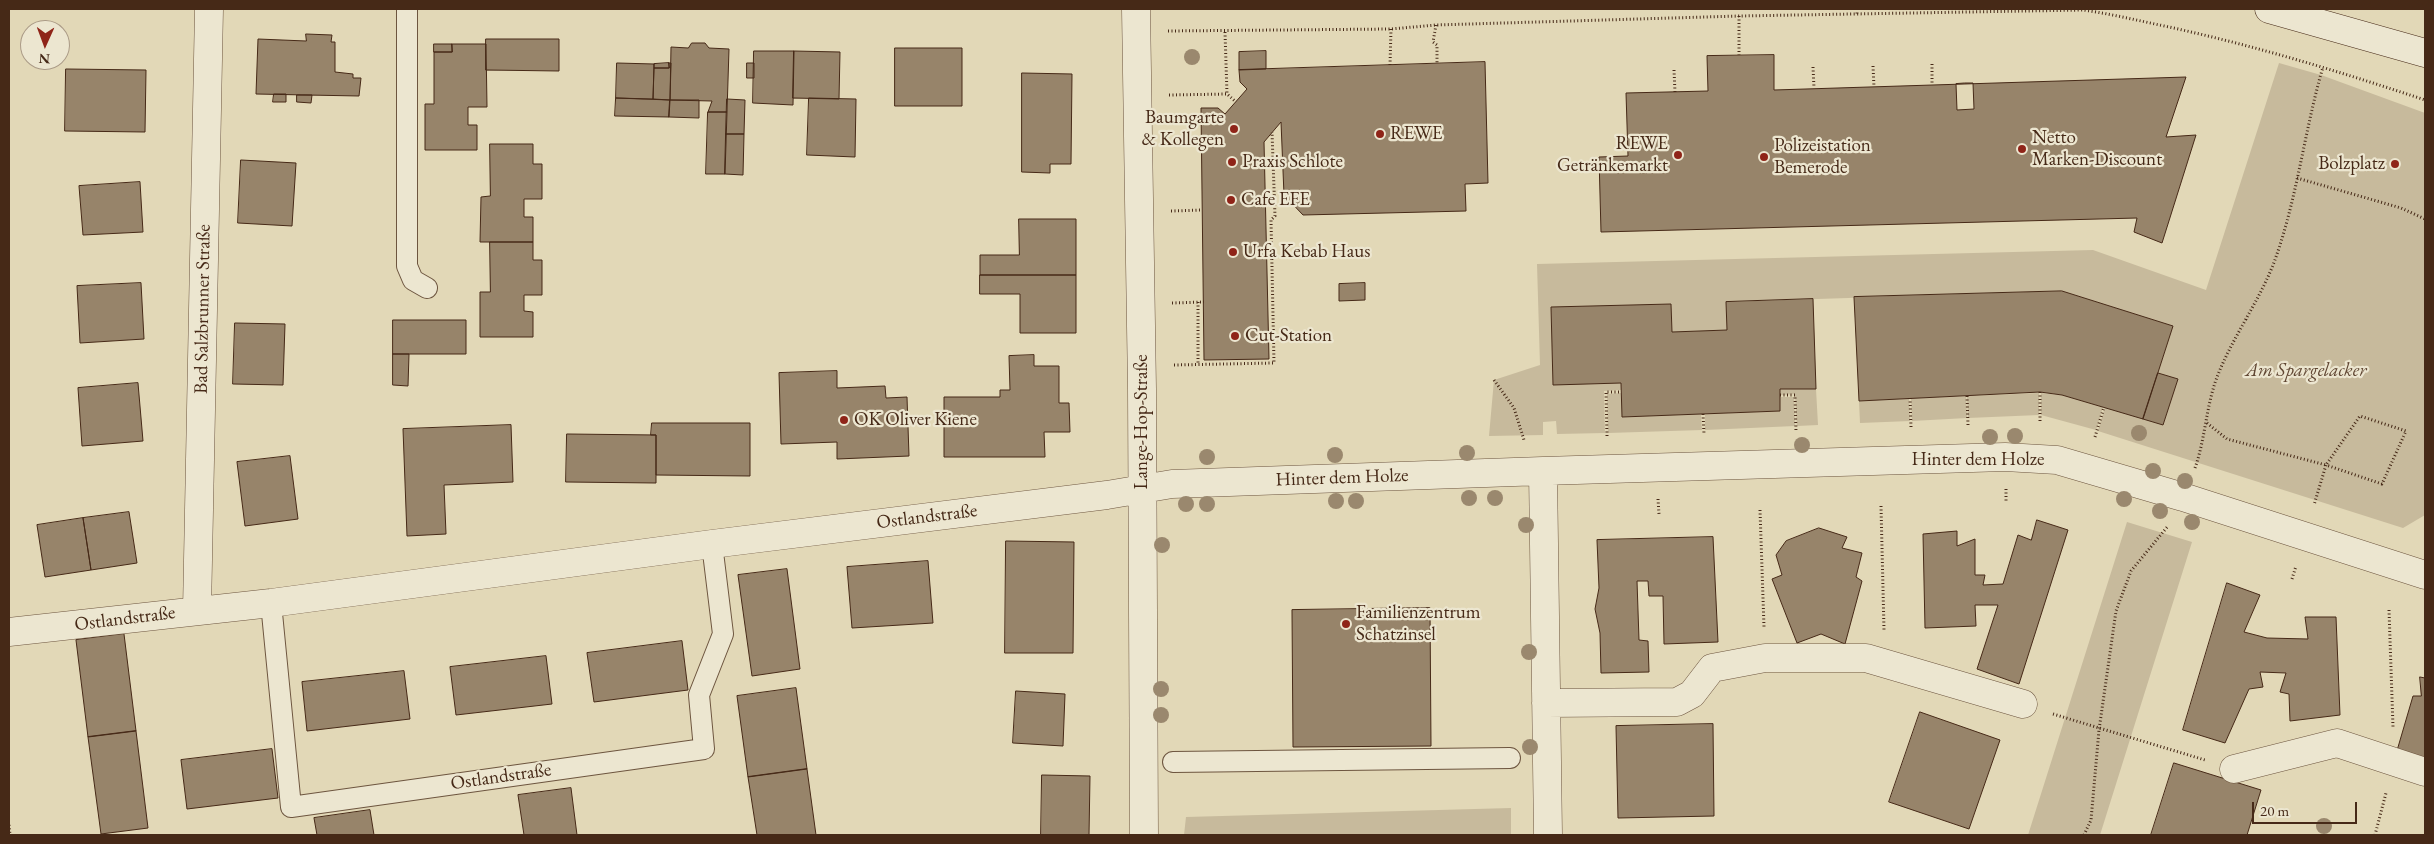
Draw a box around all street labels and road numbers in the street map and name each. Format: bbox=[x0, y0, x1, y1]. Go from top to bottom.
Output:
street label: Bad Salzbrunner Straße bbox=[190, 224, 216, 394]
street label: Lange-Hop-Straße bbox=[1131, 354, 1153, 490]
street label: Hinter dem Holze bbox=[1912, 449, 2044, 471]
street label: Hinter dem Holze bbox=[1275, 464, 1409, 492]
street label: Ostlandstraße bbox=[875, 500, 979, 534]
street label: Ostlandstraße bbox=[73, 602, 177, 636]
street label: Ostlandstraße bbox=[449, 759, 553, 795]

